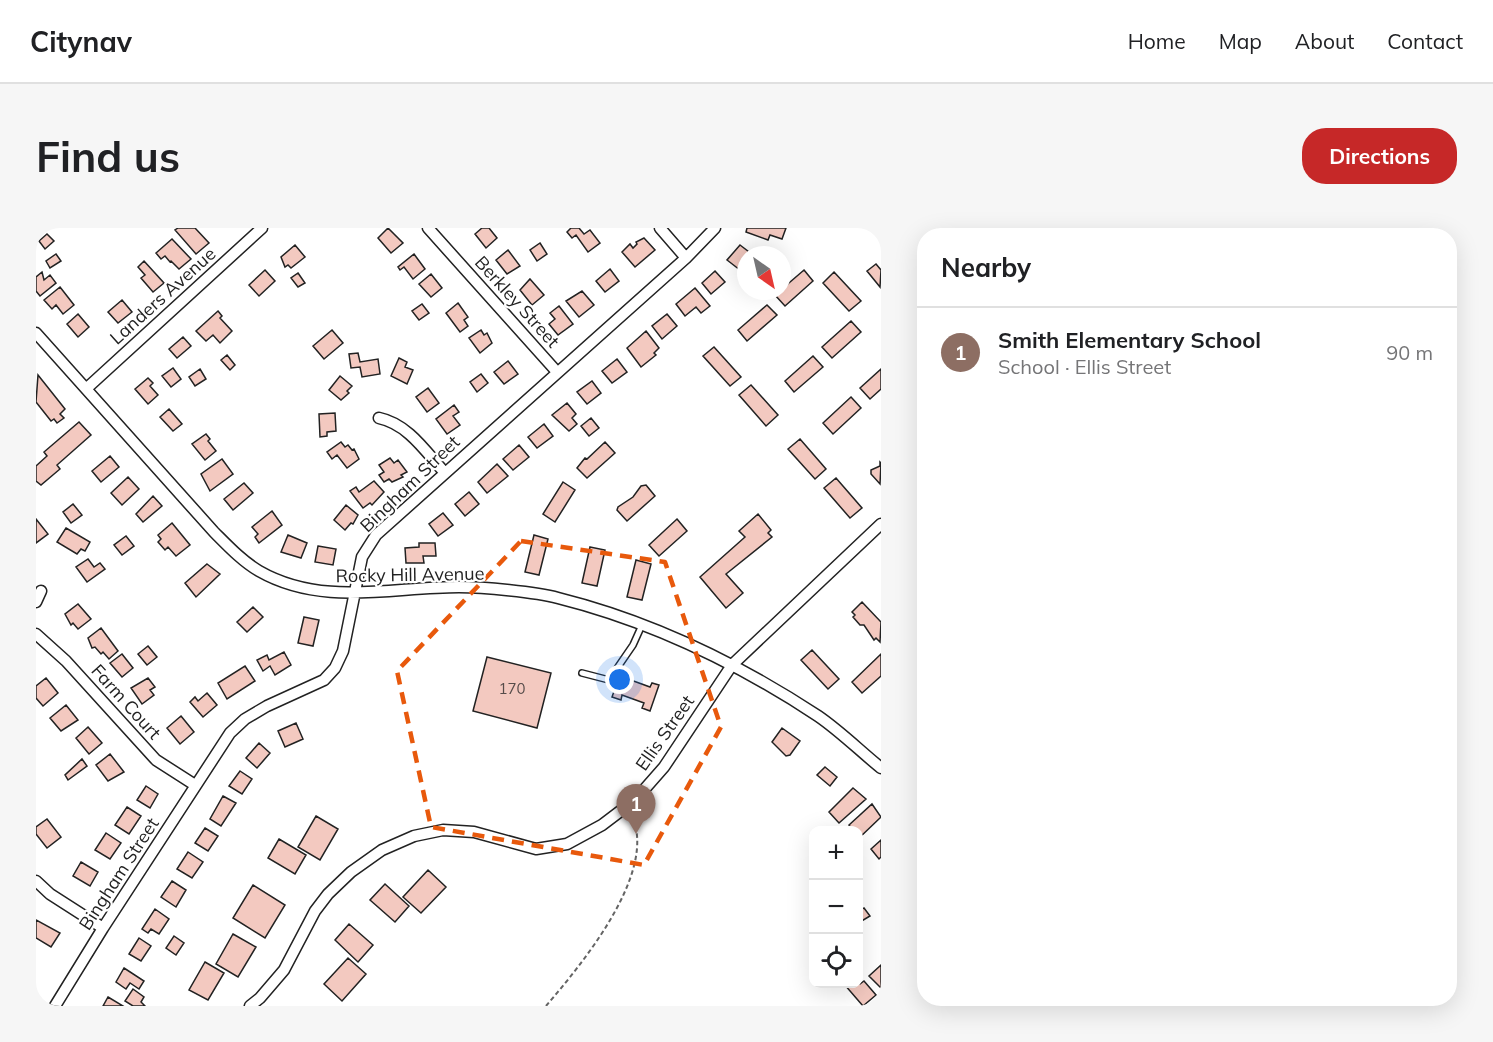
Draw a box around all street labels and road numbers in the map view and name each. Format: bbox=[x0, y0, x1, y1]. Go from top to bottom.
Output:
street label: Landers Avenue bbox=[105, 242, 220, 349]
street label: Berkley Street bbox=[470, 251, 565, 352]
street label: Bingham Street bbox=[355, 430, 464, 537]
street label: Rocky Hill Avenue bbox=[335, 562, 485, 587]
street label: Farm Court bbox=[87, 659, 166, 744]
street label: Ellis Street bbox=[630, 691, 699, 775]
street label: Bingham Street bbox=[74, 813, 164, 934]

